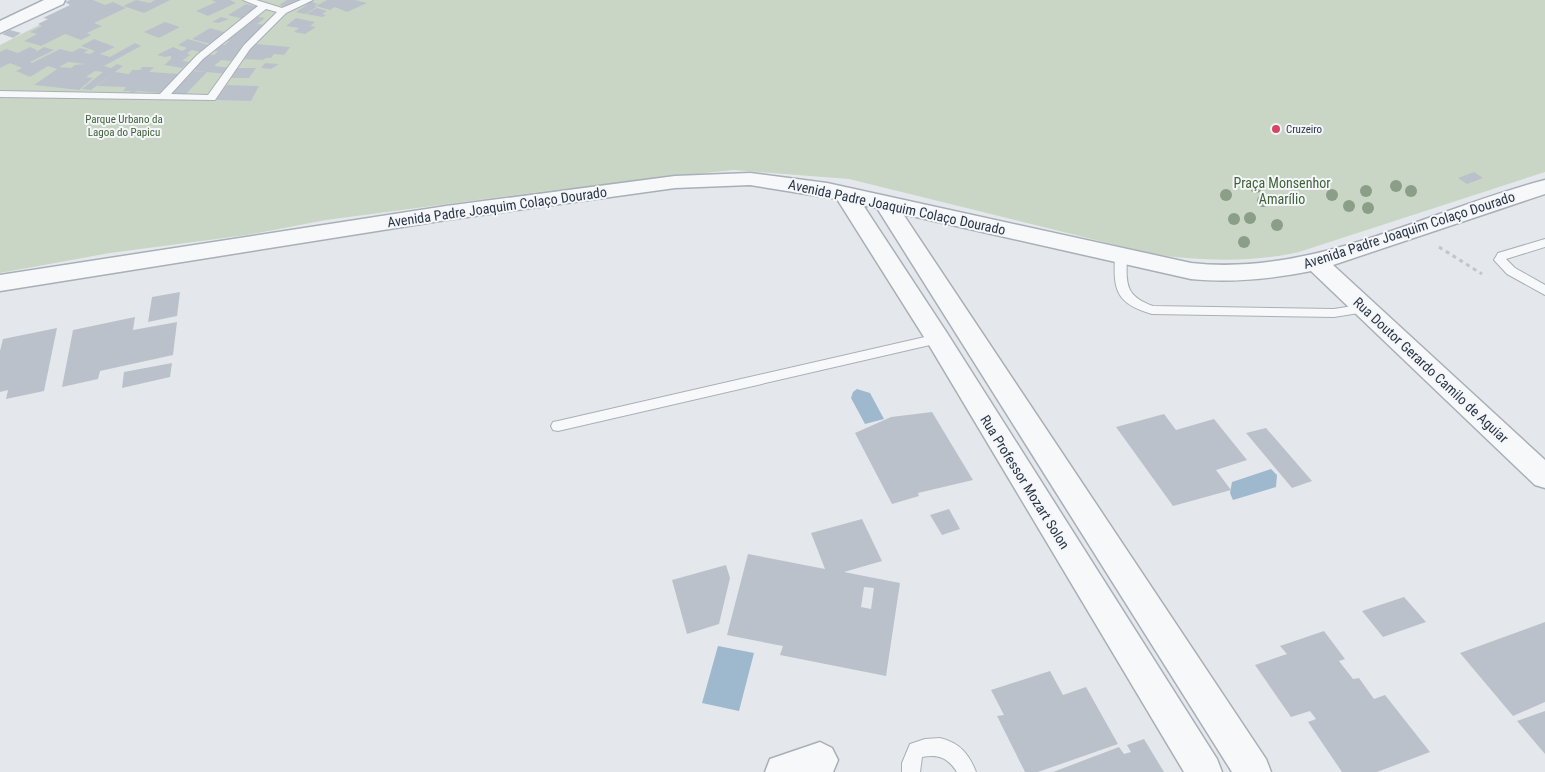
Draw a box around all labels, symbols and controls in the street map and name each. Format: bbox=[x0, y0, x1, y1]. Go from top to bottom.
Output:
park label: Parque Urbano da Lagoa do Papicu bbox=[85, 113, 163, 139]
marker: Cruzeiro bbox=[1270, 123, 1282, 135]
place label: Cruzeiro bbox=[1286, 123, 1323, 136]
park label: Praça Monsenhor Amarílio bbox=[1233, 175, 1331, 207]
street label: Avenida Padre Joaquim Colaço Dourado bbox=[787, 176, 1007, 238]
street label: Avenida Padre Joaquim Colaço Dourado bbox=[386, 184, 608, 230]
street label: Avenida Padre Joaquim Colaço Dourado bbox=[1301, 188, 1517, 272]
street label: Rua Doutor Gerardo Camilo de Aguiar bbox=[1350, 294, 1512, 446]
street label: Rua Professor Mozart Solon bbox=[977, 412, 1073, 552]

